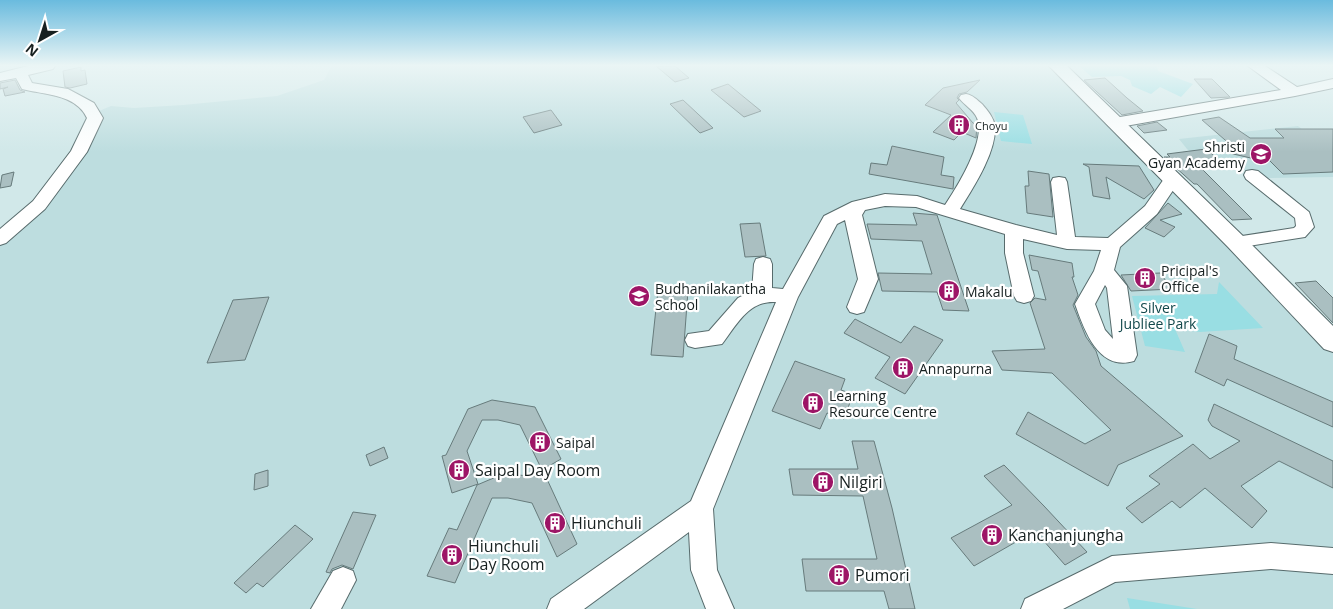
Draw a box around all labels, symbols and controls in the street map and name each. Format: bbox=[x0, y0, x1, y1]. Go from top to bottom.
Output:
north arrow bbox=[15, 15, 65, 65]
text: N bbox=[21, 40, 42, 61]
building icon: Choyu bbox=[947, 113, 971, 137]
place label: Choyu bbox=[975, 118, 1008, 133]
place label: Shristi Gyan Academy bbox=[1148, 137, 1246, 172]
school or university icon: Shristi Gyan Academy bbox=[1249, 142, 1273, 166]
place label: Pricipal's Office bbox=[1161, 261, 1219, 296]
building icon: Pricipal's Office bbox=[1133, 266, 1157, 290]
place label: Budhanilakantha School bbox=[655, 279, 766, 314]
building icon: Makalu bbox=[937, 279, 961, 303]
place label: Makalu bbox=[965, 282, 1013, 301]
school or university icon: Budhanilakantha School bbox=[627, 284, 651, 308]
park label: Silver Jubliee Park bbox=[1118, 298, 1197, 333]
building icon: Annapurna bbox=[891, 356, 915, 380]
place label: Annapurna bbox=[919, 359, 992, 378]
place label: Learning Resource Centre bbox=[829, 386, 937, 421]
building icon: Learning Resource Centre bbox=[801, 391, 825, 415]
building icon: Saipal bbox=[528, 430, 552, 454]
place label: Saipal bbox=[556, 433, 595, 452]
building icon: Saipal Day Room bbox=[447, 458, 471, 482]
place label: Saipal Day Room bbox=[475, 459, 600, 481]
building icon: Nilgiri bbox=[811, 470, 835, 494]
place label: Nilgiri bbox=[839, 471, 882, 493]
building icon: Hiunchuli bbox=[543, 511, 567, 535]
place label: Hiunchuli bbox=[571, 512, 642, 534]
building icon: Kanchanjungha bbox=[980, 523, 1004, 547]
place label: Kanchanjungha bbox=[1008, 524, 1124, 546]
place label: Hiunchuli Day Room bbox=[468, 535, 545, 575]
building icon: Hiunchuli Day Room bbox=[440, 543, 464, 567]
building icon: Pumori bbox=[827, 563, 851, 587]
place label: Pumori bbox=[855, 564, 909, 586]

